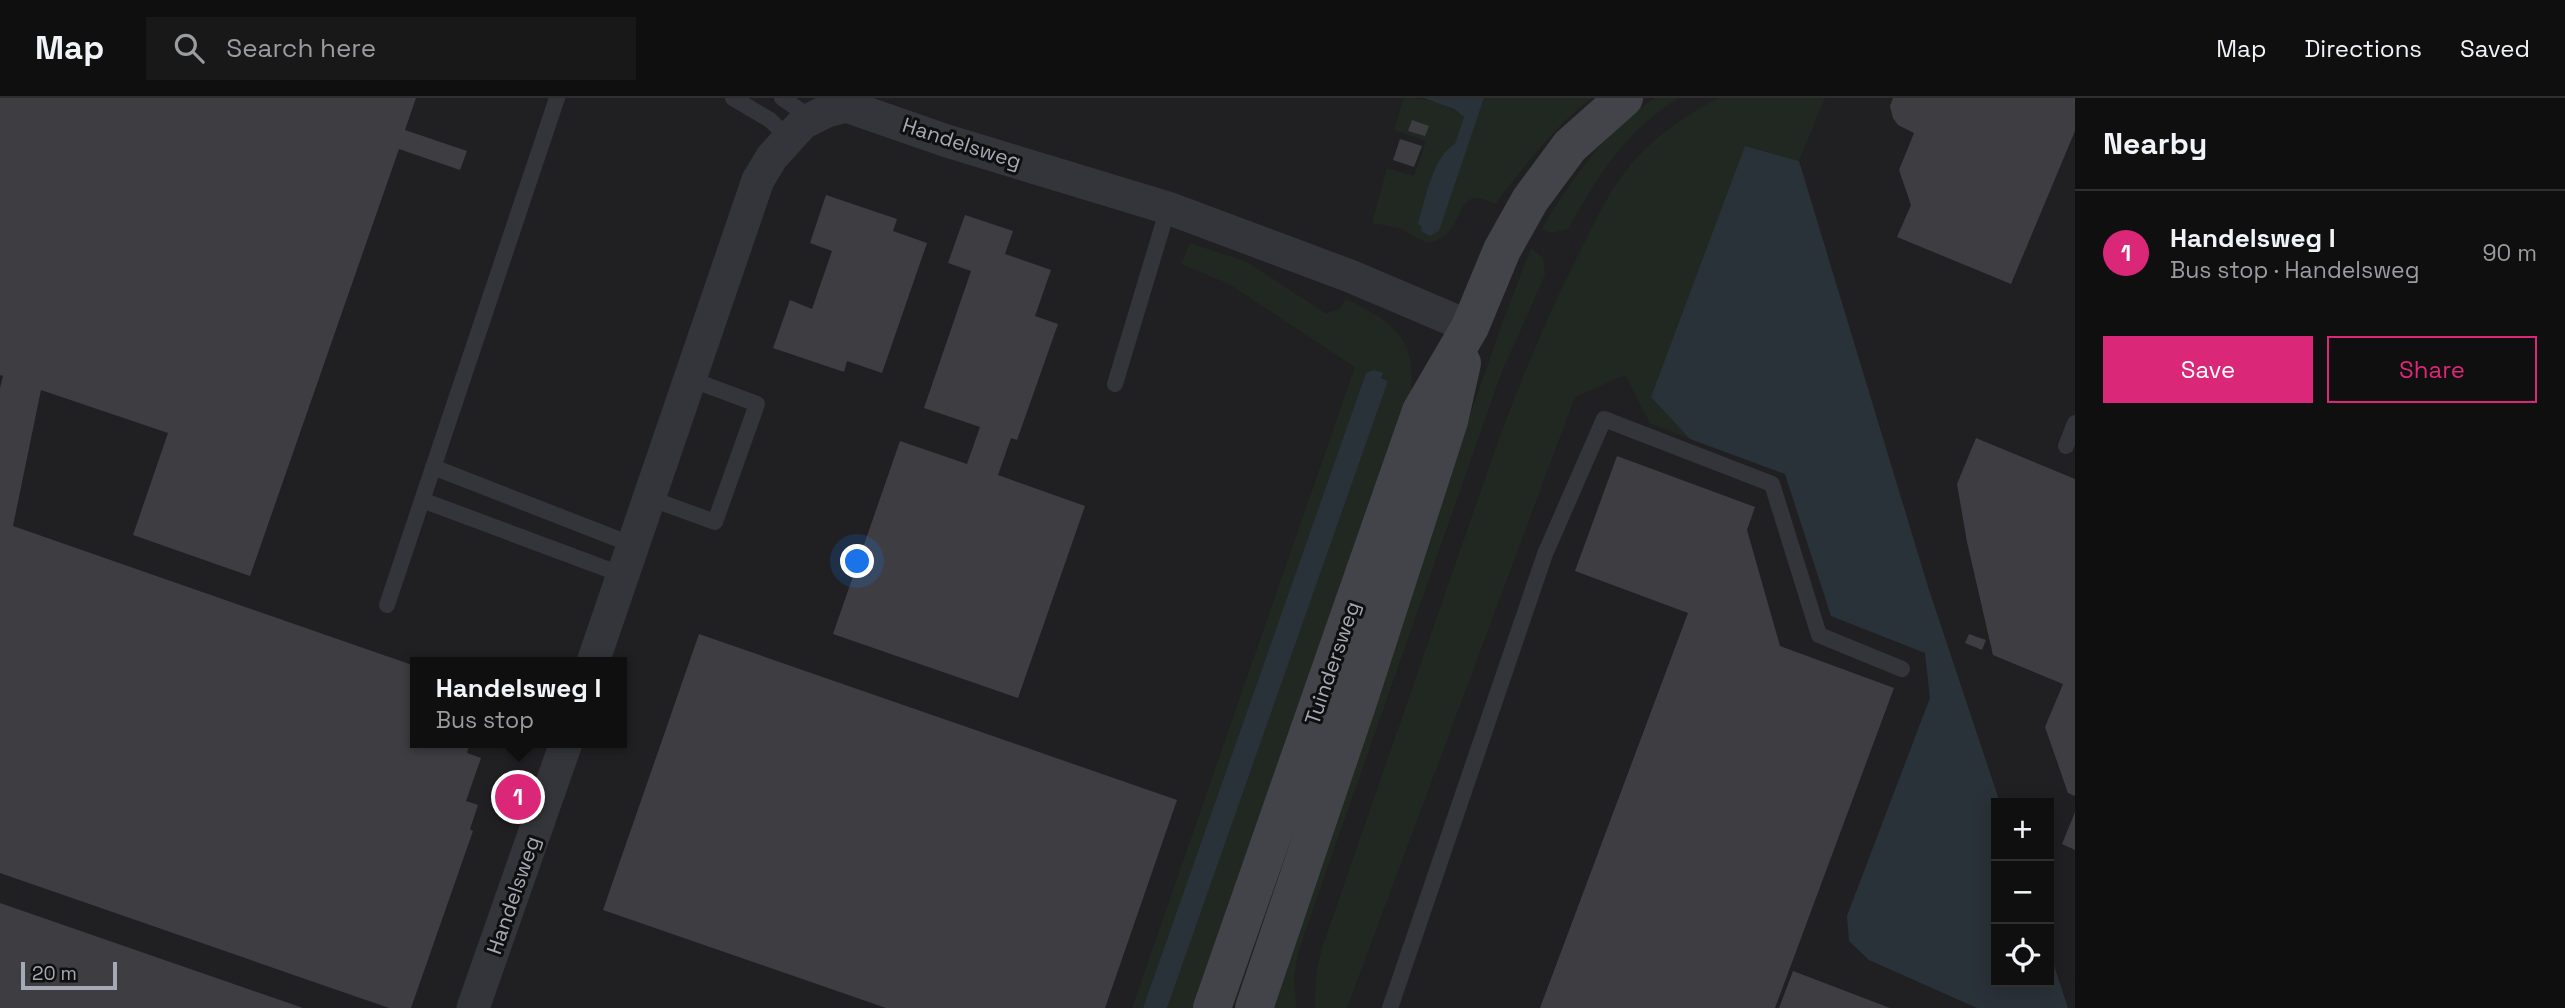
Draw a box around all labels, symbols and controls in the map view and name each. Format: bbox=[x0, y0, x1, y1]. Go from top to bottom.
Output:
search box bbox=[146, 17, 636, 80]
text: Map bbox=[35, 27, 104, 69]
icon: search bbox=[170, 29, 208, 67]
text: Search here bbox=[226, 31, 376, 65]
text: Map bbox=[2216, 33, 2266, 64]
text: Directions bbox=[2304, 33, 2422, 64]
text: Saved bbox=[2460, 33, 2530, 64]
street label: Handelsweg bbox=[899, 111, 1025, 175]
text: Nearby bbox=[2103, 124, 2207, 163]
text: Handelsweg I bbox=[2170, 221, 2336, 255]
text: 1 bbox=[2121, 238, 2131, 268]
text: 90 m bbox=[2482, 238, 2537, 268]
text: Bus stop · Handelsweg bbox=[2170, 255, 2419, 285]
button: Save bbox=[2103, 336, 2313, 403]
button: Share bbox=[2327, 336, 2537, 403]
your location bbox=[840, 544, 874, 578]
street label: Tuindersweg bbox=[1298, 598, 1366, 728]
popup bbox=[410, 657, 627, 748]
text: Handelsweg I bbox=[436, 671, 601, 705]
text: Bus stop bbox=[436, 705, 534, 735]
pin: 1 bbox=[495, 771, 541, 823]
map controls bbox=[1991, 798, 2054, 987]
button: + bbox=[1991, 798, 2054, 861]
street label: Handelsweg bbox=[480, 832, 546, 958]
button: − bbox=[1991, 861, 2054, 924]
button: locate bbox=[1991, 924, 2054, 987]
scale bar bbox=[21, 959, 117, 991]
text: 20 m bbox=[32, 961, 77, 986]

